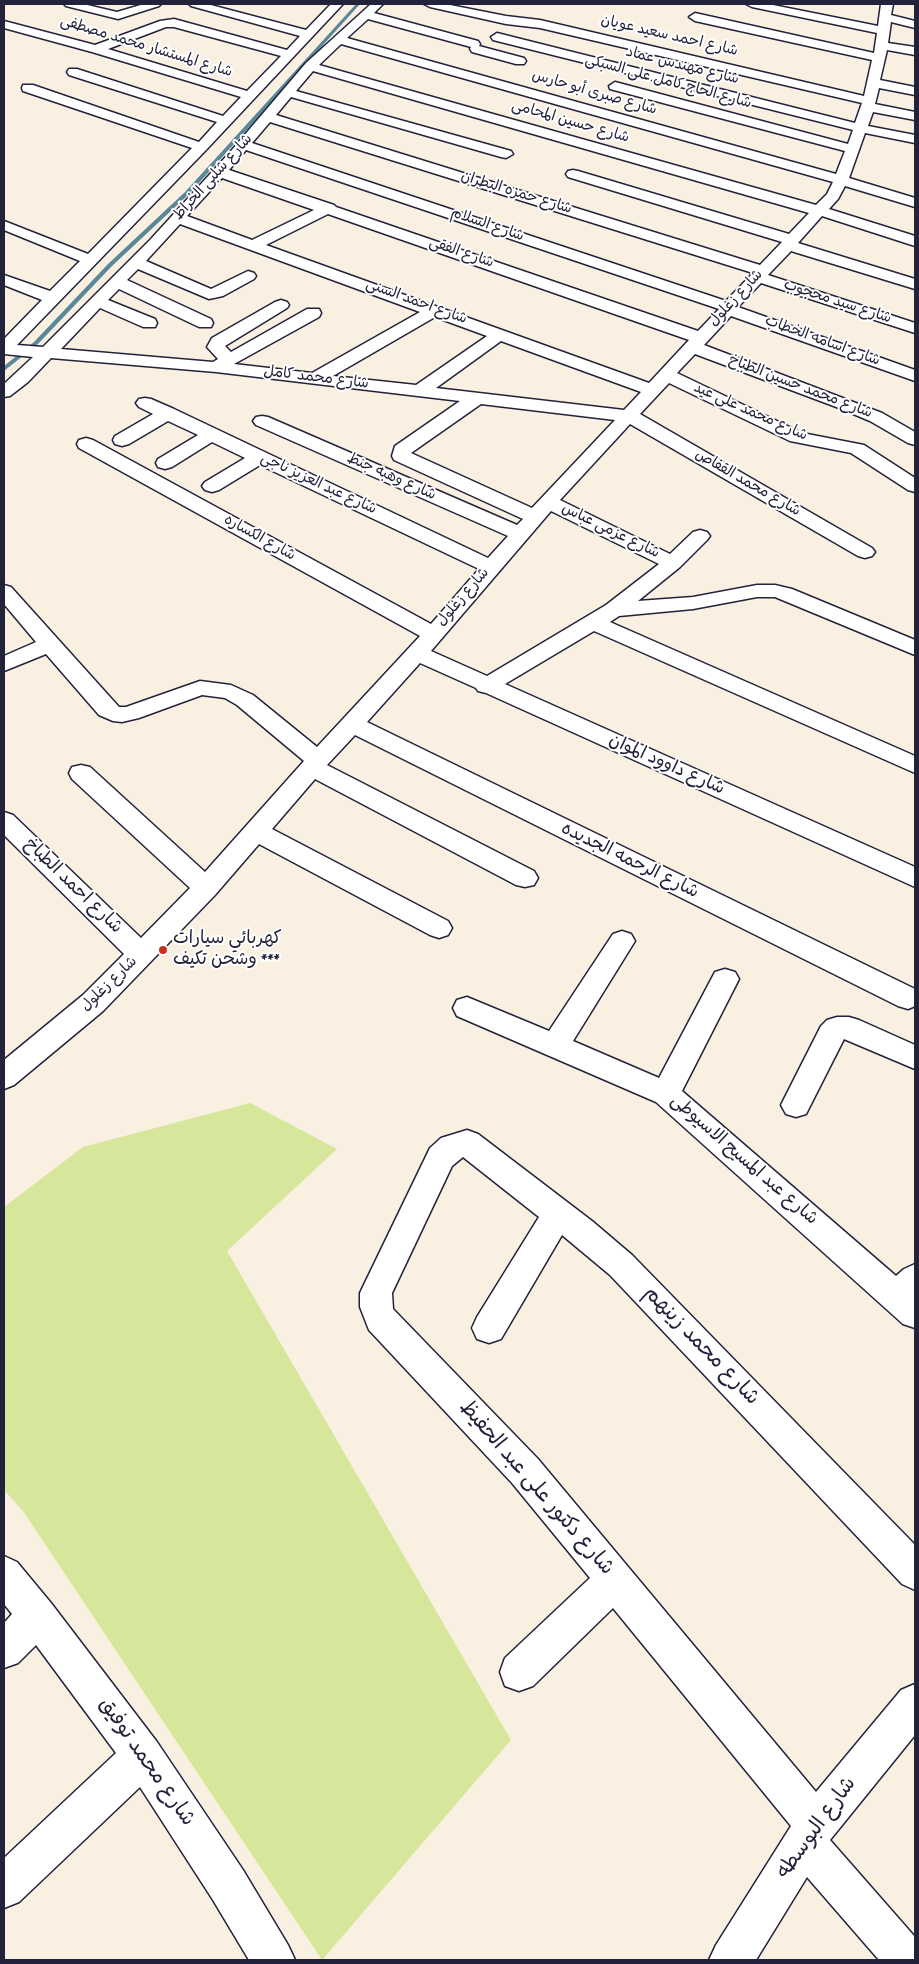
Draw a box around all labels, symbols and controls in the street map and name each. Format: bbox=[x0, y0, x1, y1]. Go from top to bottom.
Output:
street label: شارع احمد سعيد عويان bbox=[599, 12, 739, 62]
street label: شارع المستشار محمد مصطفى bbox=[58, 13, 234, 83]
street label: شارع مهندس عماد bbox=[624, 44, 740, 90]
street label: شارع الحاج كامل على السبكى bbox=[583, 52, 753, 114]
street label: شارع صبرى أبو حارس bbox=[529, 68, 659, 120]
street label: شارع حسين المحامى bbox=[509, 98, 631, 148]
street label: شارع شلبى الخراط bbox=[171, 131, 257, 225]
street label: شارع حمزه البطران bbox=[458, 169, 574, 219]
street label: شارع السلام bbox=[448, 205, 526, 247]
street label: شارع الفقى bbox=[426, 235, 496, 273]
street label: شارع زغلول bbox=[706, 267, 768, 331]
street label: شارع احمد السنى bbox=[363, 276, 469, 330]
street label: شارع سيد محجوب bbox=[781, 277, 893, 329]
street label: شارع اسامه الخطاب bbox=[762, 313, 882, 371]
street label: شارع محمد حسين الطباخ bbox=[726, 352, 874, 424]
street label: شارع محمد كامل bbox=[262, 364, 370, 394]
street label: شارع محمد على عيد bbox=[690, 380, 810, 446]
street label: شارع محمد القفاص bbox=[691, 447, 803, 521]
street label: شارع عبد العزيز ناجى bbox=[257, 450, 379, 520]
street label: شارع وهبه جنط bbox=[344, 450, 438, 506]
street label: شارع عزمى عباس bbox=[558, 501, 662, 563]
street label: شارع الكساره bbox=[220, 512, 298, 566]
street label: شارع زغلول bbox=[434, 565, 494, 631]
street label: شارع داوود الموان bbox=[605, 731, 727, 801]
street label: شارع الرحمه الجديده bbox=[557, 819, 701, 905]
street label: شارع احمد الطباخ bbox=[18, 835, 126, 939]
place label: كهربائي سيارات وشحن تكيف *** bbox=[173, 929, 282, 972]
marker: كهربائي سيارات وشحن تكيف *** bbox=[157, 944, 169, 956]
street label: شارع زغلول bbox=[78, 954, 142, 1016]
street label: شارع عبد المسيح الاسيوطى bbox=[665, 1091, 821, 1231]
street label: شارع محمد زينهم bbox=[637, 1282, 763, 1412]
street label: شارع دكتور على عبد الحفيظ bbox=[452, 1396, 618, 1582]
street label: شارع محمد توفيق bbox=[91, 1694, 199, 1832]
street label: شارع البوسطه bbox=[773, 1773, 863, 1885]

